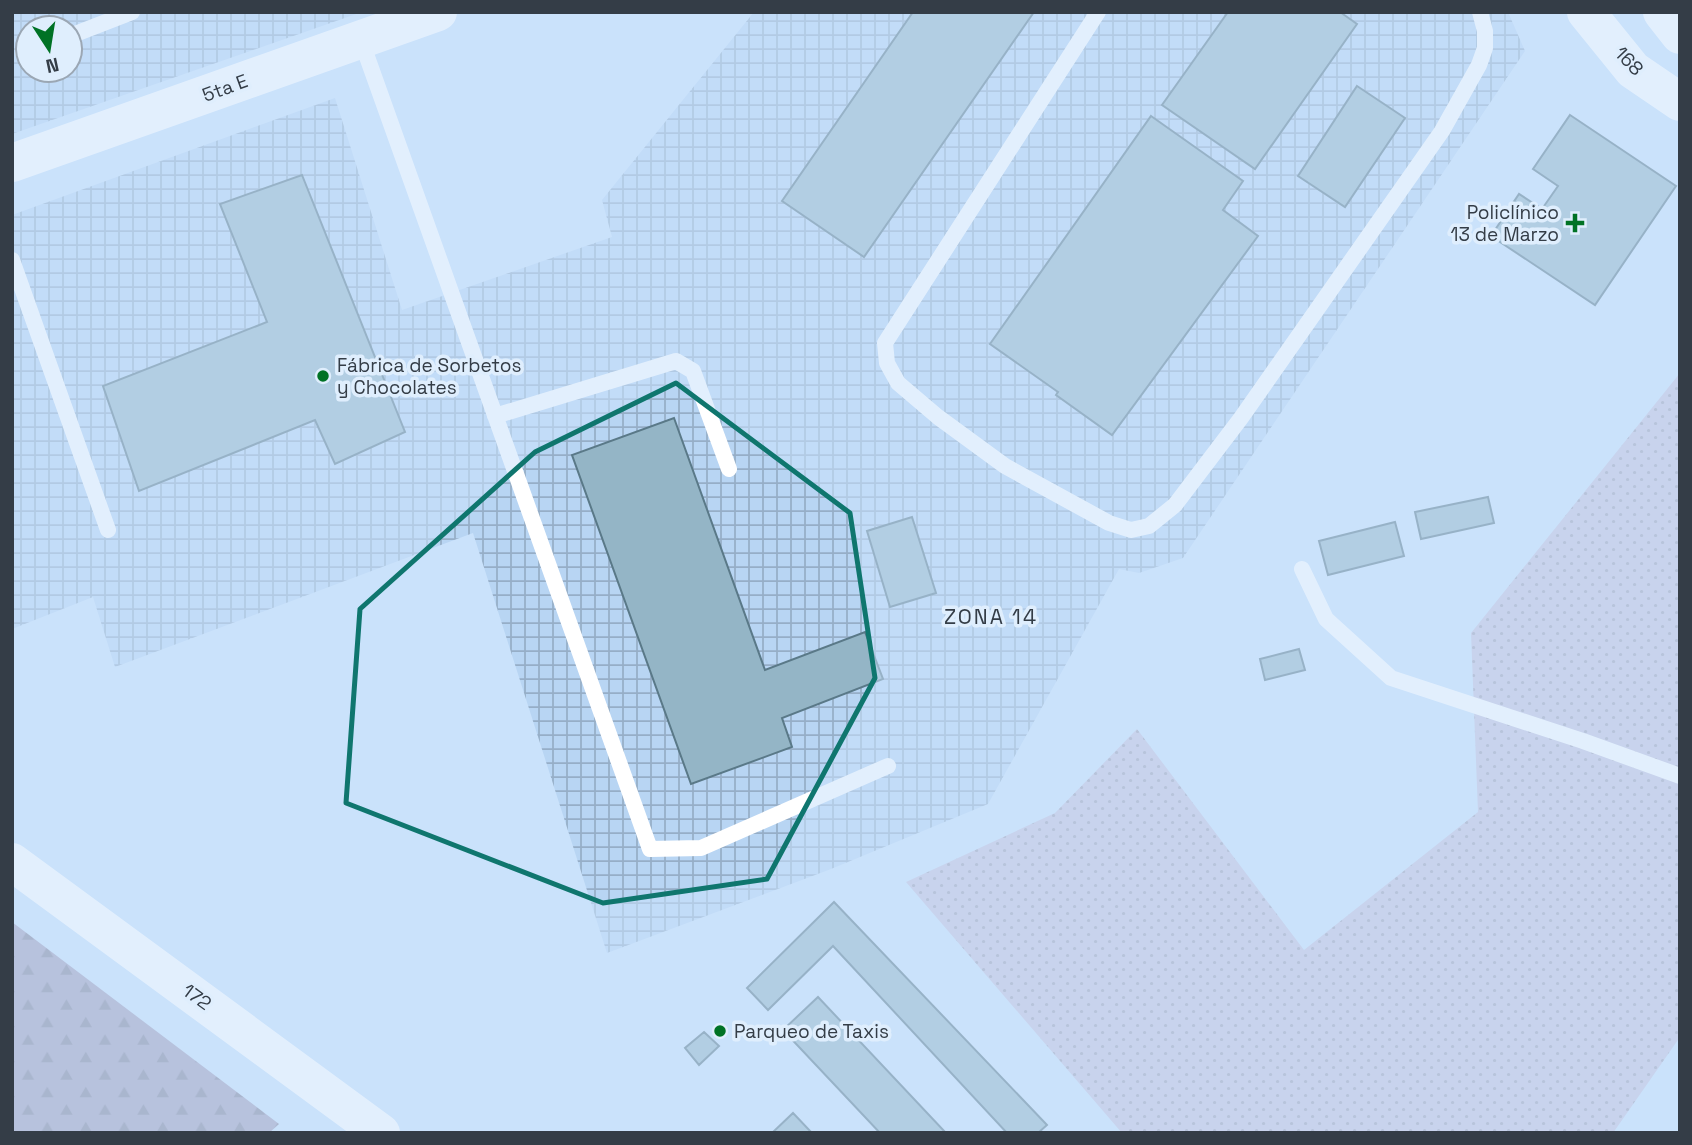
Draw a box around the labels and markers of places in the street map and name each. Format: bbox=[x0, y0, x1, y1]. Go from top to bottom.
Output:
place label: Policlínico 13 de Marzo bbox=[1451, 200, 1559, 247]
marker: Policlínico 13 de Marzo bbox=[1565, 213, 1585, 233]
place label: Fábrica de Sorbetos y Chocolates bbox=[337, 353, 521, 400]
marker: Fábrica de Sorbetos y Chocolates bbox=[315, 368, 331, 384]
place label: Parqueo de Taxis bbox=[734, 1019, 889, 1044]
marker: Parqueo de Taxis bbox=[712, 1023, 728, 1039]

